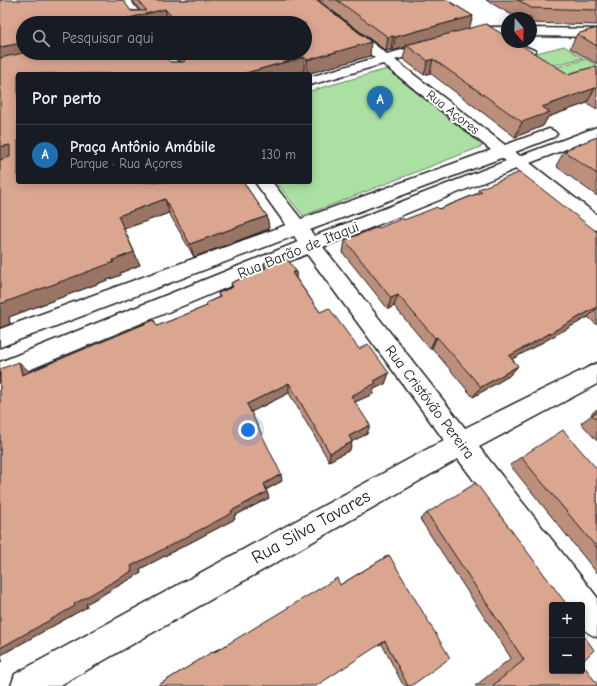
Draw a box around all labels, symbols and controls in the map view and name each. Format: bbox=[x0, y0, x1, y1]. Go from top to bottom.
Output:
north arrow bbox=[501, 12, 537, 48]
search box bbox=[16, 16, 312, 60]
icon: search bbox=[30, 27, 52, 49]
text: Pesquisar aqui bbox=[62, 29, 154, 47]
pin: A bbox=[367, 86, 393, 119]
street label: Rua Açores bbox=[424, 87, 482, 137]
text: Por perto bbox=[32, 89, 101, 108]
text: Praça Antônio Amábile bbox=[70, 138, 215, 156]
text: A bbox=[41, 147, 49, 162]
text: 130 m bbox=[261, 147, 296, 162]
text: Parque · Rua Açores bbox=[70, 156, 182, 171]
street label: Rua Barão de Itaqui bbox=[235, 217, 361, 283]
street label: Rua Cristóvão Pereira bbox=[381, 342, 479, 462]
your location bbox=[238, 420, 258, 440]
street label: Rua Silva Tavares bbox=[248, 486, 374, 568]
map controls bbox=[549, 602, 585, 674]
button: + bbox=[549, 602, 585, 638]
button: − bbox=[549, 638, 585, 674]

